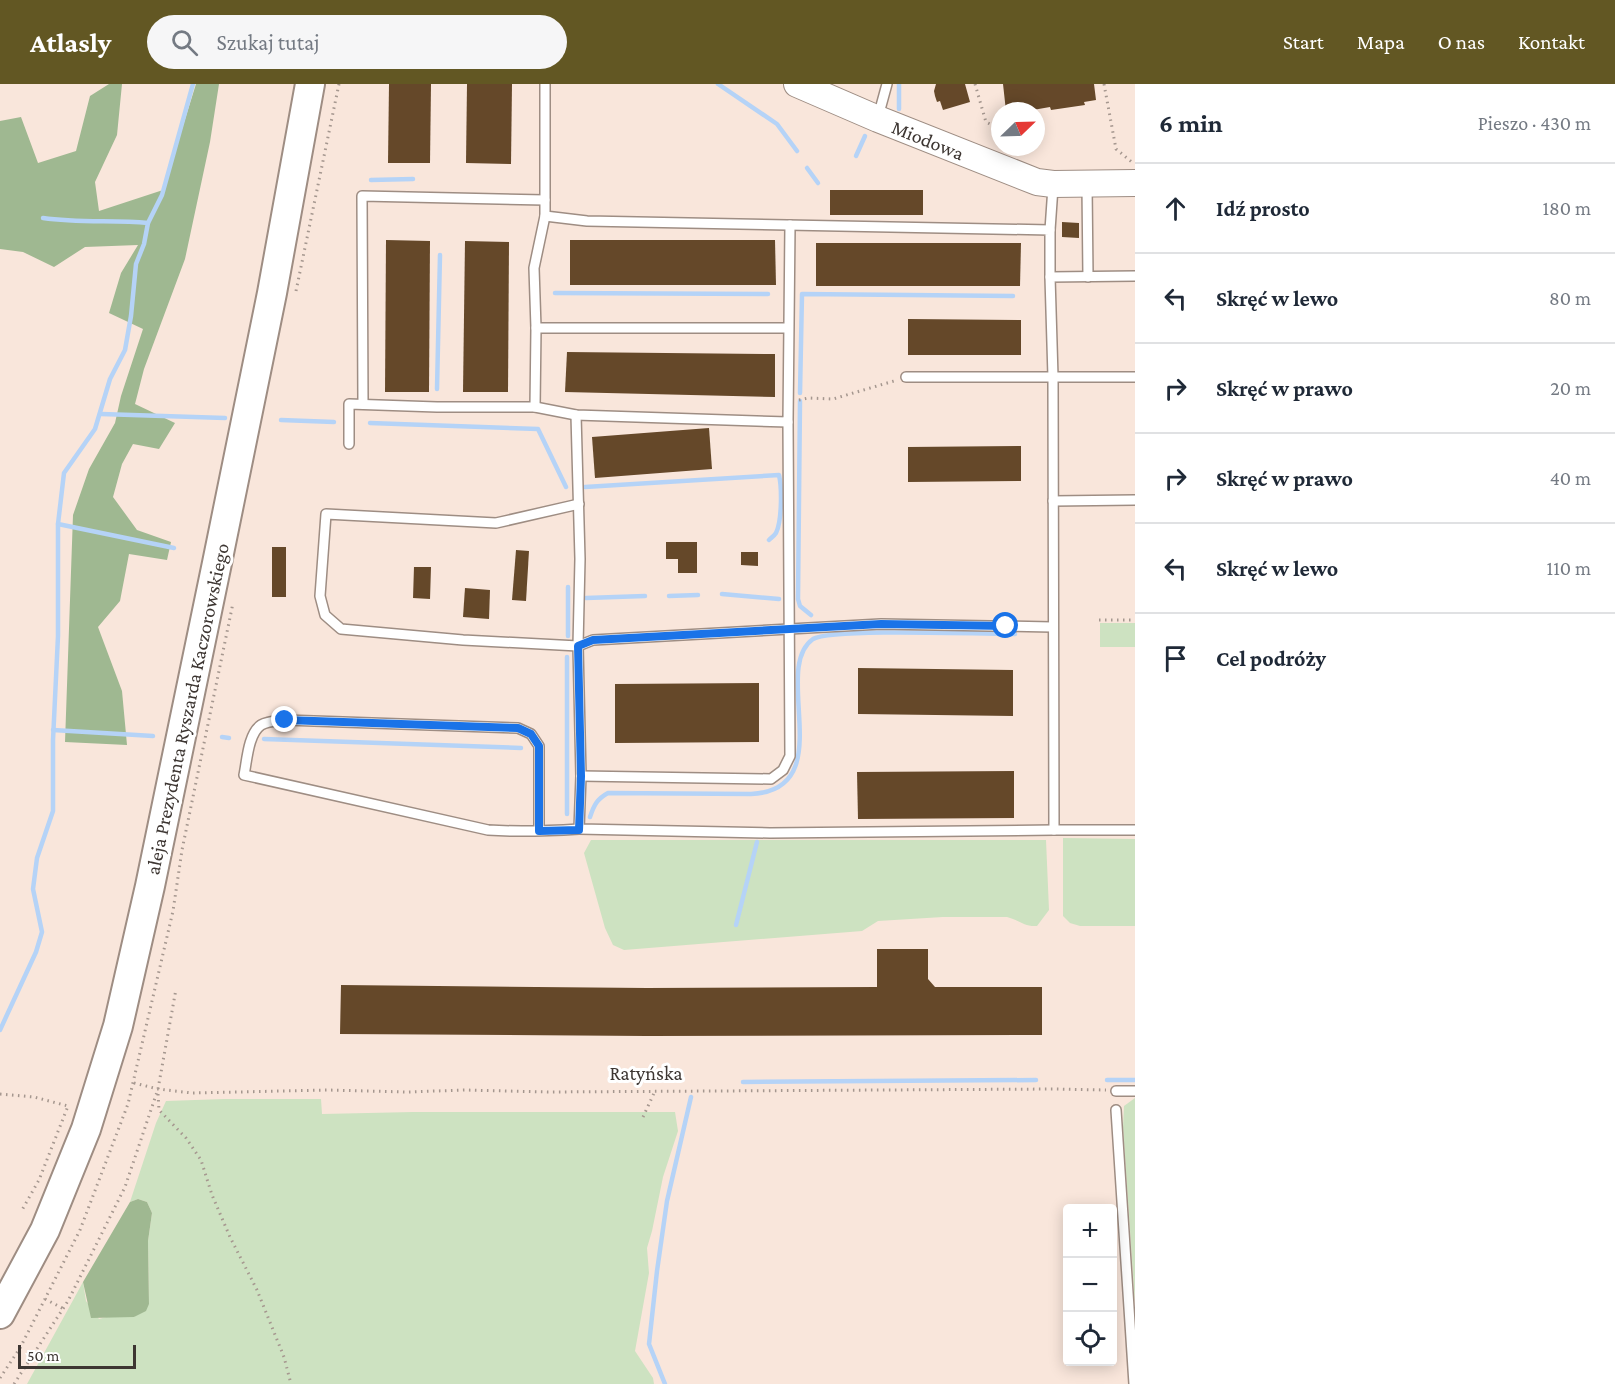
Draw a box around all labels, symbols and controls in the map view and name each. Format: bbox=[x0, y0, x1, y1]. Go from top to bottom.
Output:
search box bbox=[147, 15, 567, 69]
icon: search bbox=[168, 26, 201, 59]
text: Atlasly bbox=[30, 27, 111, 58]
text: Szukaj tutaj bbox=[216, 30, 319, 55]
text: Start bbox=[1283, 30, 1324, 54]
text: Mapa bbox=[1357, 30, 1405, 54]
text: O nas bbox=[1438, 30, 1485, 54]
text: Kontakt bbox=[1518, 30, 1585, 54]
north arrow bbox=[991, 102, 1045, 156]
text: 6 min bbox=[1159, 109, 1223, 138]
text: Pieszo · 430 m bbox=[1478, 112, 1591, 134]
street label: Miodowa bbox=[889, 116, 967, 164]
icon: ahead bbox=[1159, 192, 1192, 225]
text: Idź prosto bbox=[1216, 196, 1310, 221]
text: 180 m bbox=[1542, 197, 1591, 219]
icon: left bbox=[1159, 282, 1192, 315]
text: Skręć w lewo bbox=[1216, 286, 1338, 311]
text: 80 m bbox=[1549, 287, 1591, 309]
icon: right bbox=[1159, 372, 1192, 405]
text: Skręć w prawo bbox=[1216, 376, 1353, 401]
text: 20 m bbox=[1550, 377, 1591, 399]
icon: right bbox=[1159, 462, 1192, 495]
text: Skręć w prawo bbox=[1216, 466, 1353, 491]
text: 40 m bbox=[1550, 467, 1591, 489]
street label: aleja Prezydenta Ryszarda Kaczorowskiego bbox=[141, 541, 234, 877]
icon: left bbox=[1159, 552, 1192, 585]
text: Skręć w lewo bbox=[1216, 556, 1338, 581]
text: 110 m bbox=[1547, 557, 1591, 579]
route start bbox=[992, 612, 1018, 638]
icon: arrive bbox=[1159, 642, 1192, 675]
text: Cel podróży bbox=[1216, 646, 1326, 671]
route end bbox=[271, 706, 297, 732]
street label: Ratyńska bbox=[609, 1062, 683, 1085]
map controls bbox=[1063, 1204, 1117, 1366]
button: + bbox=[1063, 1204, 1117, 1258]
button: − bbox=[1063, 1258, 1117, 1312]
button: locate bbox=[1063, 1312, 1117, 1366]
scale bar bbox=[18, 1342, 136, 1370]
text: 50 m bbox=[27, 1347, 59, 1364]

